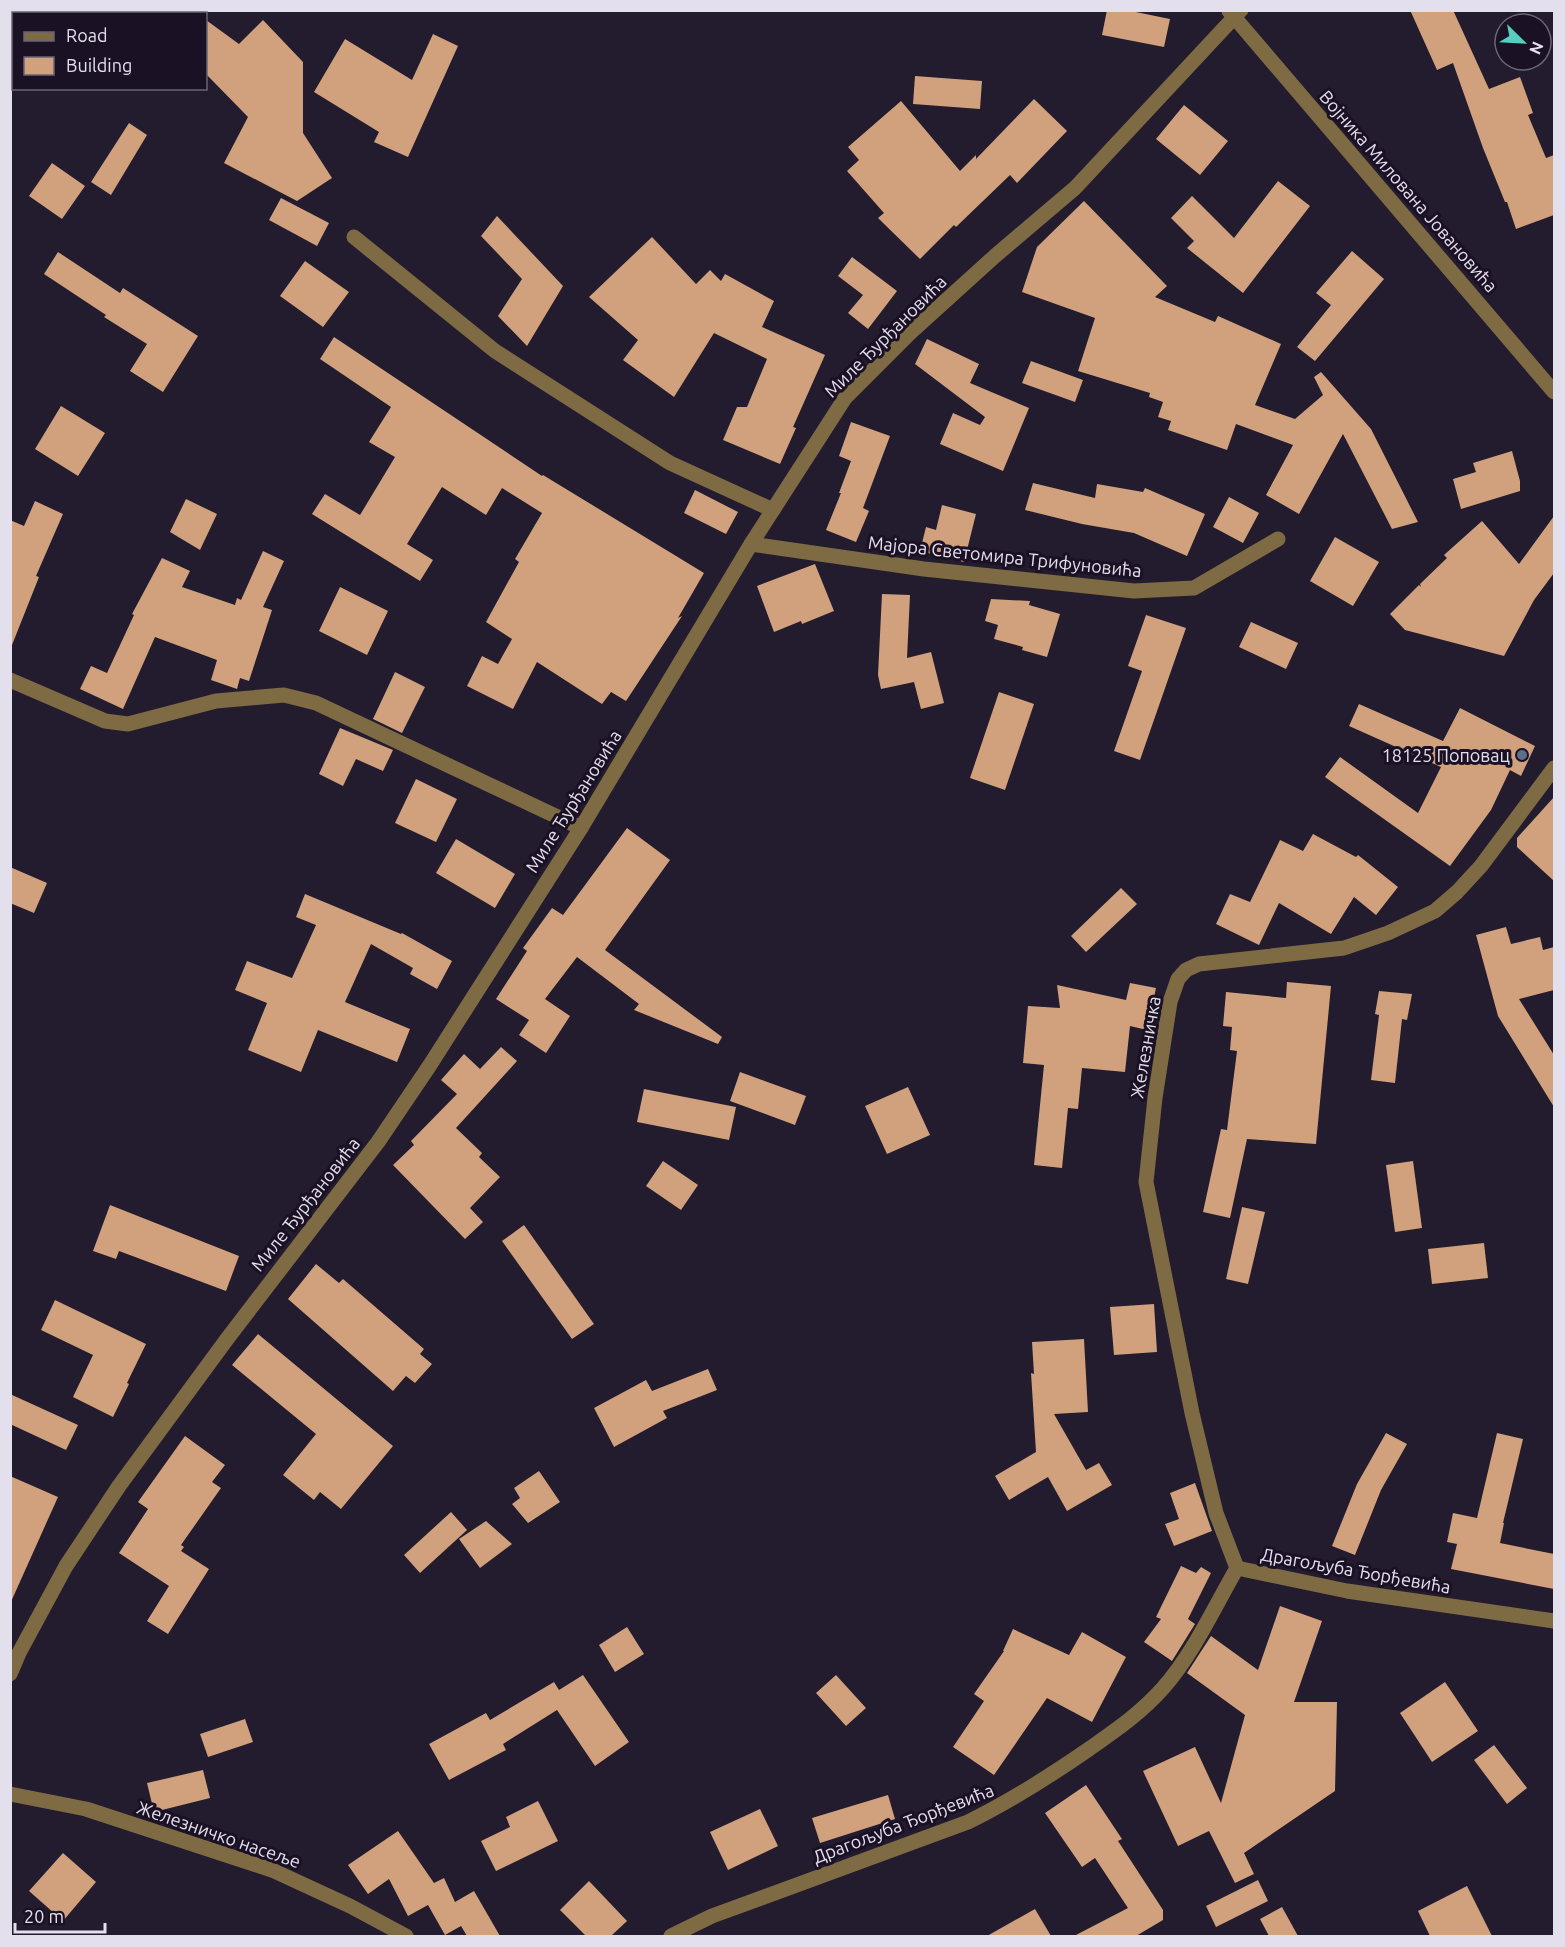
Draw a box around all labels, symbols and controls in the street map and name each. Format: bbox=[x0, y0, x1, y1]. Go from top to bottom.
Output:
legend bbox=[12, 12, 207, 90]
north arrow bbox=[1493, 12, 1553, 72]
text: Road bbox=[66, 25, 108, 45]
text: N bbox=[1526, 39, 1547, 57]
text: Building bbox=[66, 55, 132, 75]
street label: Војника Милована Јовановића bbox=[1316, 86, 1502, 296]
street label: Миле Ђурђановића bbox=[820, 271, 951, 402]
street label: Мајора Светомира Трифуновића bbox=[867, 532, 1143, 580]
street label: Миле Ђурђановића bbox=[521, 726, 626, 876]
place label: 18125 Поповац bbox=[1382, 745, 1510, 765]
marker: 18125 Поповац bbox=[1515, 748, 1529, 762]
street label: Железничка bbox=[1126, 994, 1164, 1100]
street label: Миле Ђурђановића bbox=[247, 1133, 364, 1275]
street label: Драгољуба Ђорђевића bbox=[1259, 1543, 1452, 1598]
street label: Драгољуба Ђорђевића bbox=[810, 1779, 997, 1868]
street label: Железничко насеље bbox=[135, 1797, 303, 1871]
scale bar bbox=[15, 1896, 105, 1934]
text: 20 m bbox=[24, 1906, 64, 1926]

